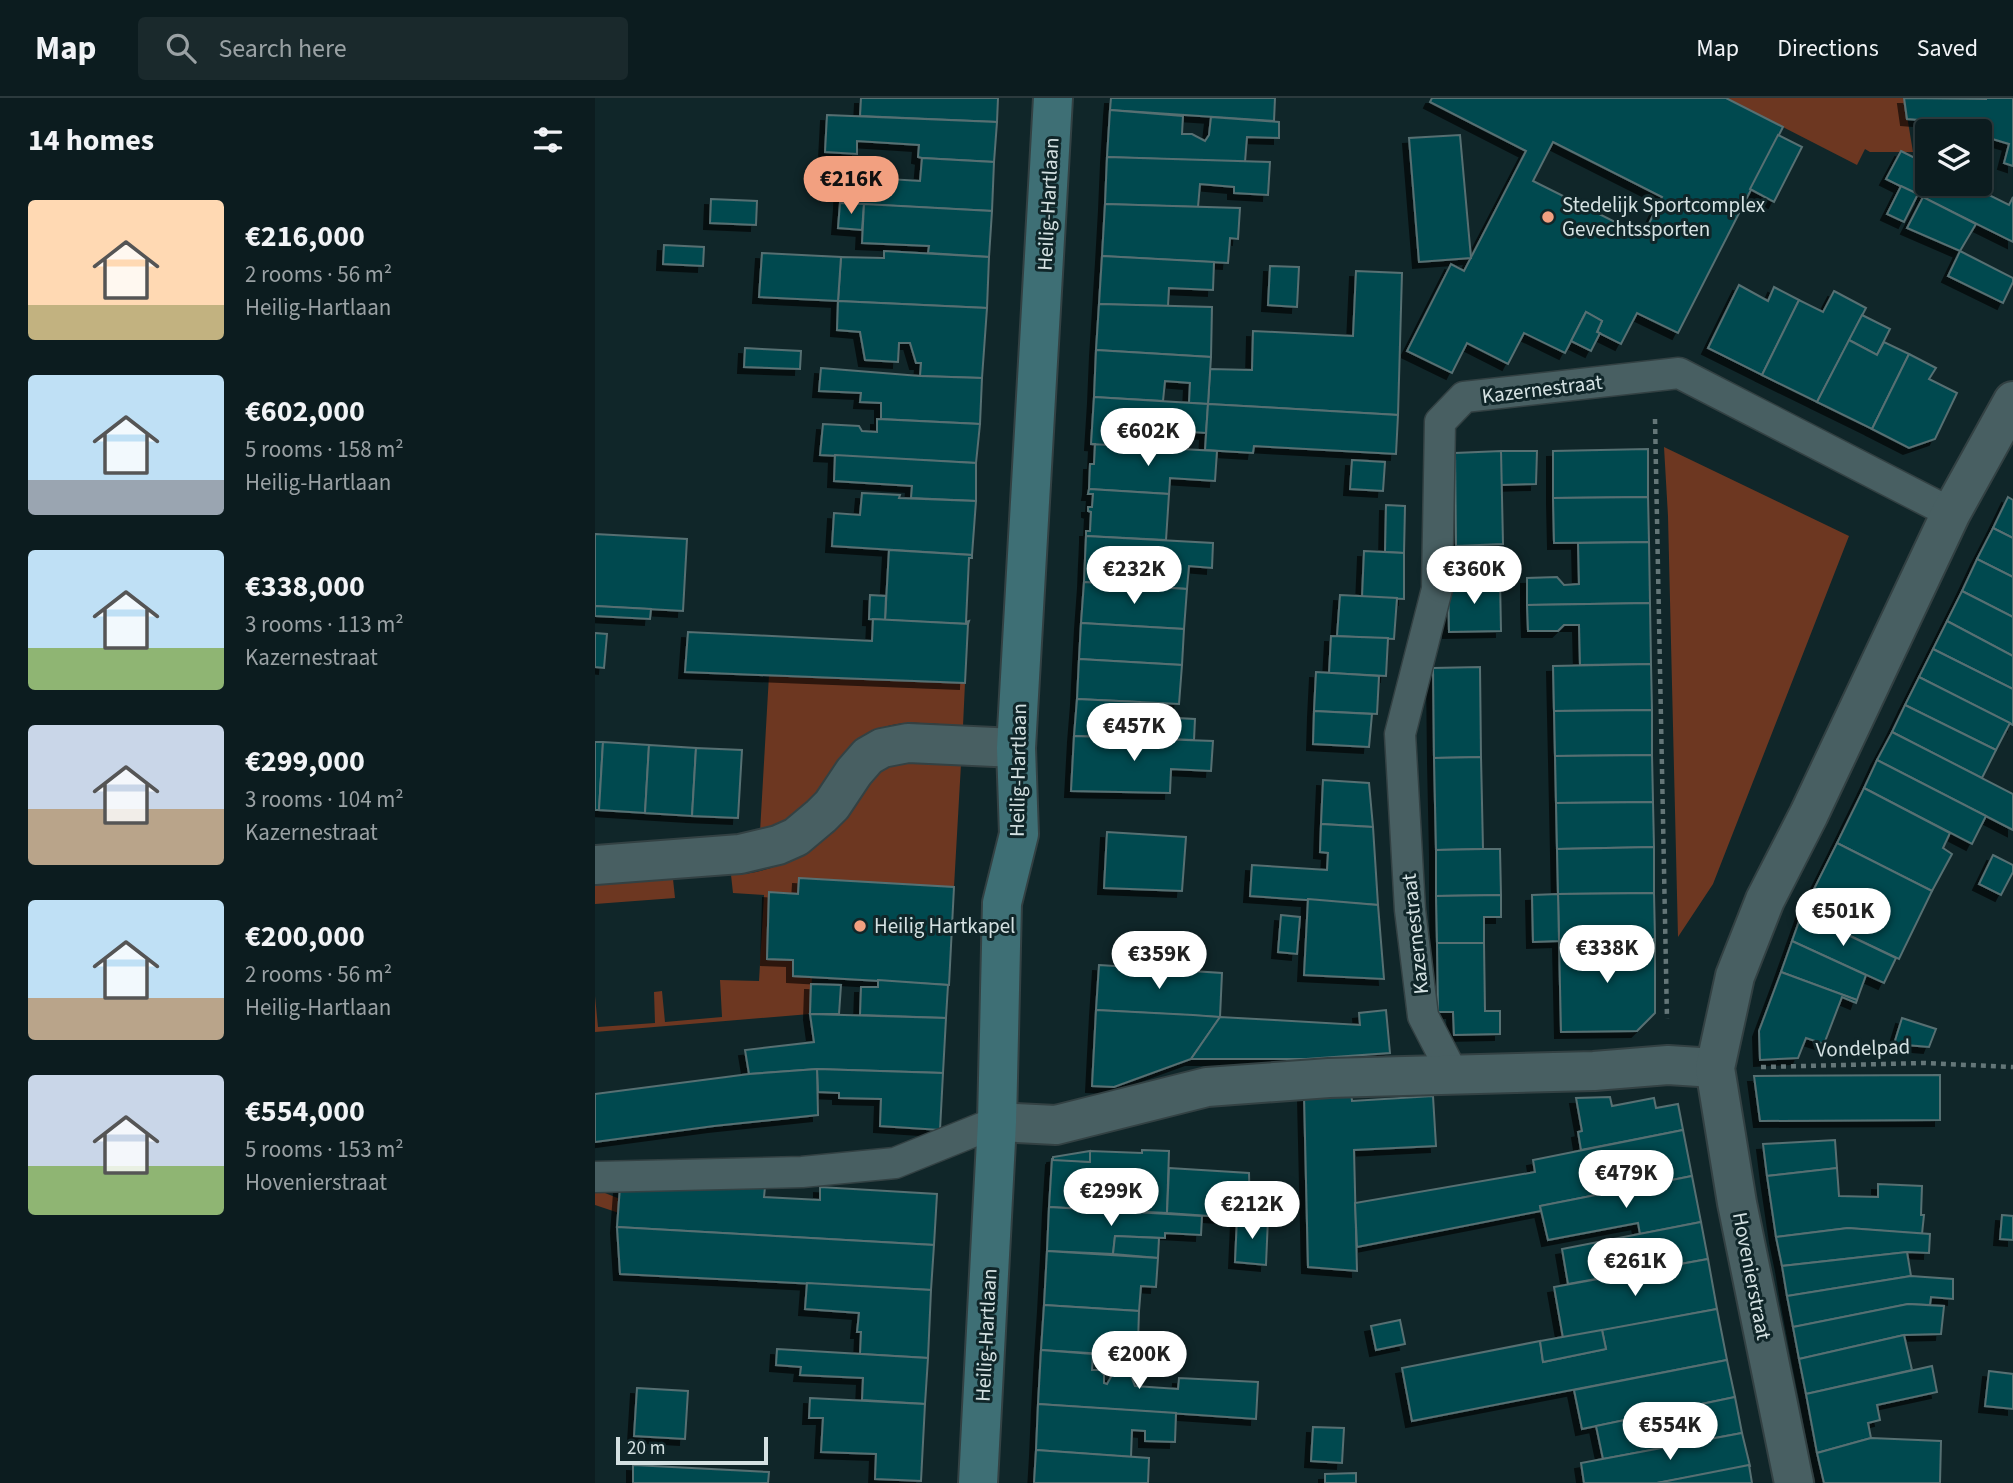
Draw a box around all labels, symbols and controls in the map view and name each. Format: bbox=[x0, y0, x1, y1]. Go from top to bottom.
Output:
search box bbox=[138, 17, 628, 80]
text: Map bbox=[35, 25, 96, 72]
icon: search bbox=[162, 29, 200, 67]
text: Search here bbox=[218, 30, 347, 67]
text: Map bbox=[1696, 31, 1739, 66]
text: Directions bbox=[1777, 31, 1879, 66]
text: Saved bbox=[1917, 31, 1978, 66]
text: 14 homes bbox=[28, 119, 154, 162]
map controls bbox=[1915, 119, 1992, 196]
button: layers bbox=[1915, 119, 1992, 196]
icon: filters bbox=[529, 121, 567, 159]
street label: Heilig-Hartlaan bbox=[1030, 137, 1066, 271]
pin: €216K bbox=[802, 156, 900, 216]
text: €216K bbox=[820, 162, 882, 195]
place label: Stedelijk Sportcomplex Gevechtssporten bbox=[1562, 190, 1766, 244]
marker: Stedelijk Sportcomplex Gevechtssporten bbox=[1540, 209, 1556, 225]
text: €216,000 bbox=[245, 215, 365, 258]
icon: home bbox=[84, 228, 168, 312]
text: 2 rooms · 56 m² bbox=[245, 258, 392, 291]
text: Heilig-Hartlaan bbox=[245, 291, 391, 324]
street label: Kazernestraat bbox=[1480, 367, 1604, 411]
text: €602,000 bbox=[245, 390, 365, 433]
icon: home bbox=[84, 403, 168, 487]
pin: €602K bbox=[1099, 408, 1197, 468]
text: €602K bbox=[1117, 414, 1179, 447]
text: 5 rooms · 158 m² bbox=[245, 433, 404, 466]
text: Heilig-Hartlaan bbox=[245, 466, 391, 499]
pin: €232K bbox=[1085, 546, 1183, 606]
pin: €360K bbox=[1425, 546, 1523, 606]
text: €232K bbox=[1103, 552, 1165, 585]
text: €360K bbox=[1443, 552, 1505, 585]
text: €338,000 bbox=[245, 565, 365, 608]
icon: home bbox=[84, 578, 168, 662]
text: 3 rooms · 113 m² bbox=[245, 608, 404, 641]
text: Kazernestraat bbox=[245, 641, 378, 674]
street label: Heilig-Hartlaan bbox=[1002, 703, 1034, 837]
pin: €457K bbox=[1085, 704, 1183, 763]
text: €457K bbox=[1103, 709, 1165, 742]
text: €299,000 bbox=[245, 740, 365, 783]
icon: home bbox=[84, 753, 168, 837]
text: 3 rooms · 104 m² bbox=[245, 783, 404, 816]
text: Kazernestraat bbox=[245, 816, 378, 849]
street label: Kazernestraat bbox=[1394, 872, 1436, 996]
pin: €501K bbox=[1794, 888, 1892, 948]
text: €501K bbox=[1812, 894, 1874, 927]
place label: Heilig Hartkapel bbox=[874, 911, 1015, 941]
text: €200,000 bbox=[245, 915, 365, 958]
marker: Heilig Hartkapel bbox=[852, 918, 868, 934]
pin: €338K bbox=[1558, 926, 1656, 985]
icon: home bbox=[84, 928, 168, 1012]
text: €338K bbox=[1576, 931, 1638, 964]
pin: €359K bbox=[1110, 932, 1208, 991]
text: €359K bbox=[1128, 937, 1190, 970]
text: 2 rooms · 56 m² bbox=[245, 958, 392, 991]
text: Heilig-Hartlaan bbox=[245, 991, 391, 1024]
street label: Vondelpad bbox=[1815, 1031, 1911, 1065]
text: €554,000 bbox=[245, 1090, 365, 1133]
icon: home bbox=[84, 1103, 168, 1187]
text: 5 rooms · 153 m² bbox=[245, 1133, 404, 1166]
pin: €479K bbox=[1577, 1150, 1675, 1210]
text: €479K bbox=[1595, 1156, 1657, 1189]
text: Hovenierstraat bbox=[245, 1166, 387, 1199]
pin: €299K bbox=[1062, 1168, 1160, 1228]
text: €299K bbox=[1080, 1174, 1142, 1207]
pin: €212K bbox=[1203, 1182, 1301, 1241]
text: €212K bbox=[1221, 1187, 1283, 1220]
street label: Hovenierstraat bbox=[1725, 1209, 1779, 1343]
pin: €261K bbox=[1586, 1238, 1684, 1298]
text: €261K bbox=[1604, 1244, 1666, 1277]
street label: Heilig-Hartlaan bbox=[968, 1268, 1004, 1402]
pin: €200K bbox=[1090, 1332, 1188, 1391]
text: €200K bbox=[1108, 1337, 1170, 1370]
pin: €554K bbox=[1621, 1402, 1719, 1462]
text: €554K bbox=[1639, 1408, 1701, 1441]
scale bar bbox=[616, 1434, 768, 1466]
text: 20 m bbox=[627, 1435, 665, 1462]

